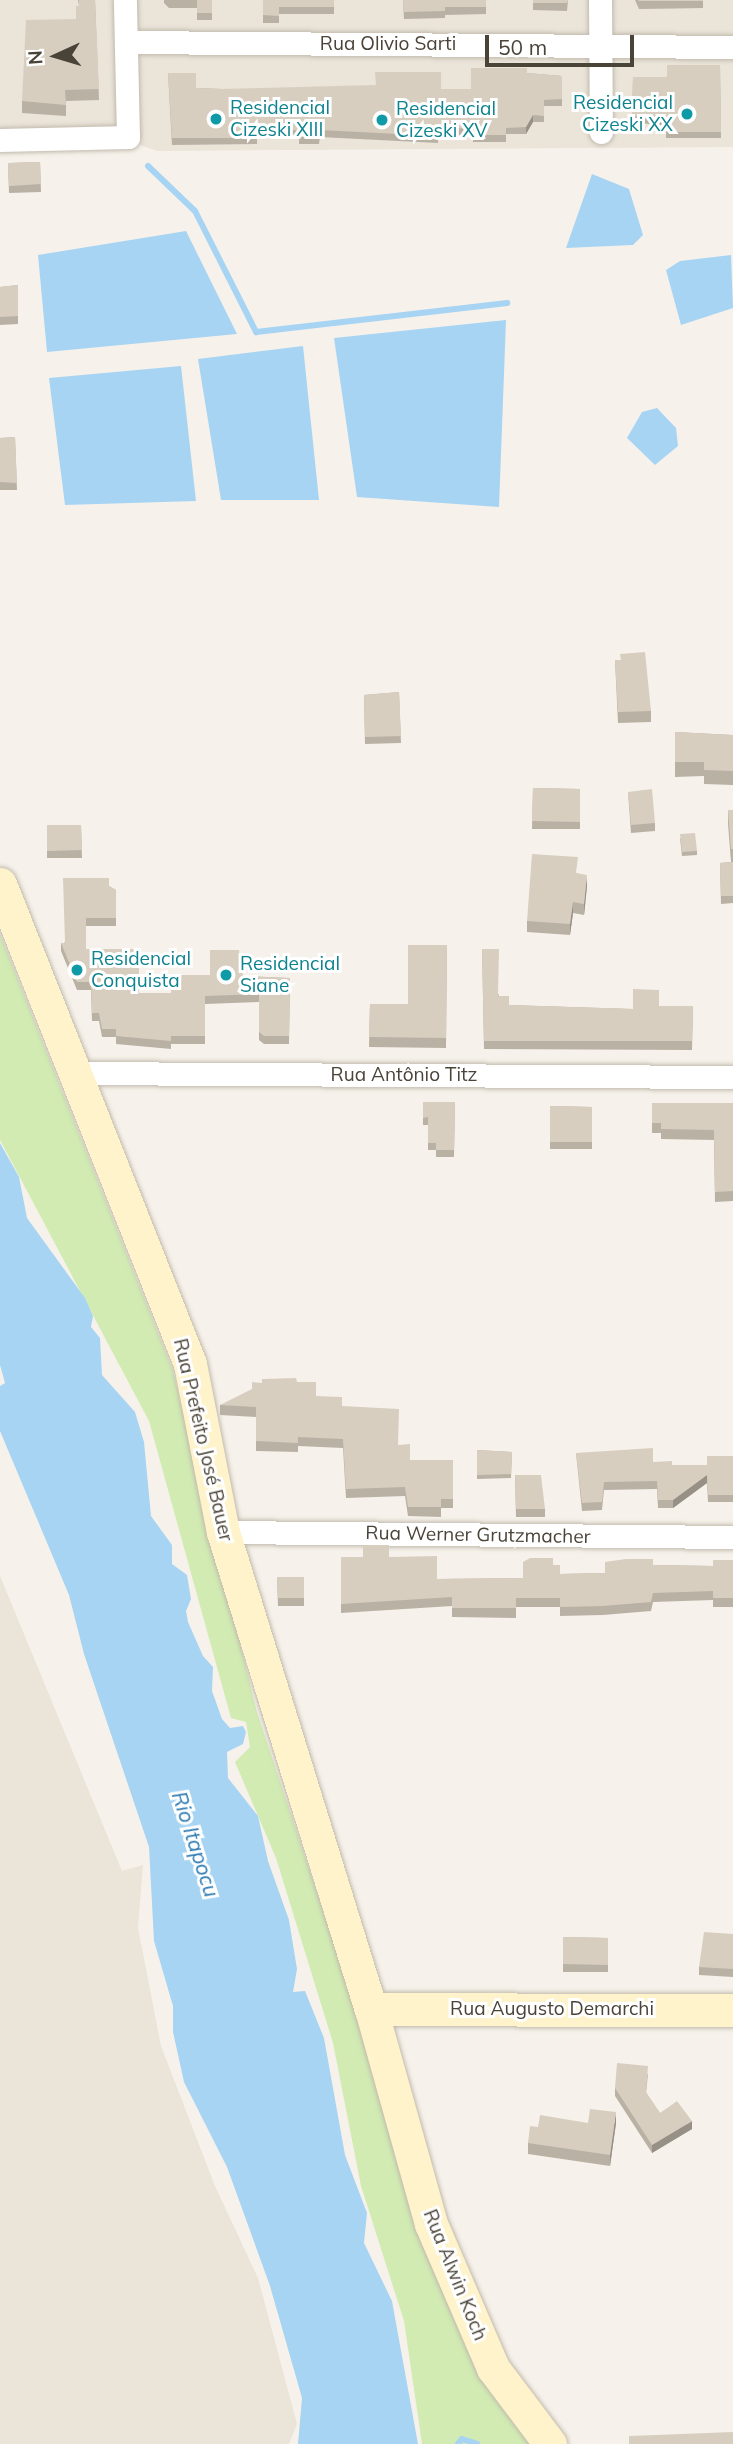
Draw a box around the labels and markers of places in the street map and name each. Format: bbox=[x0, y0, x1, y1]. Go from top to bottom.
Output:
place label: Residencial Cizeski XX bbox=[573, 92, 673, 136]
place label: Residencial Cizeski XIII bbox=[230, 97, 330, 141]
place label: Residencial Cizeski XV bbox=[396, 98, 496, 142]
marker: Residencial Cizeski XX bbox=[679, 106, 695, 122]
marker: Residencial Cizeski XIII bbox=[208, 111, 224, 127]
marker: Residencial Cizeski XV bbox=[374, 112, 390, 128]
place label: Residencial Conquista bbox=[91, 948, 191, 992]
place label: Residencial Siane bbox=[240, 953, 340, 997]
marker: Residencial Conquista bbox=[69, 962, 85, 978]
marker: Residencial Siane bbox=[218, 967, 234, 983]

